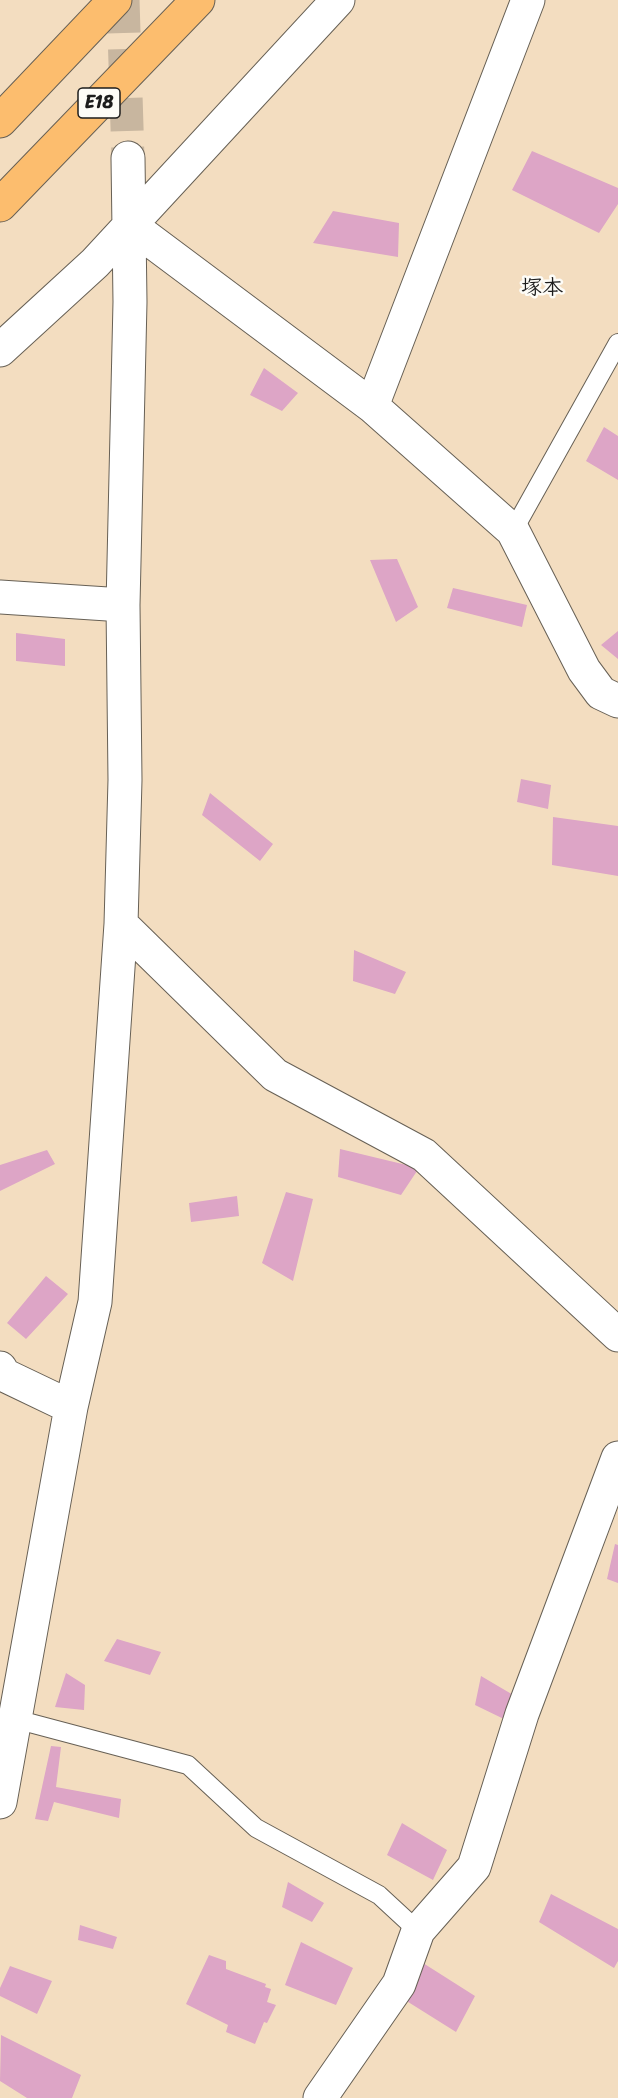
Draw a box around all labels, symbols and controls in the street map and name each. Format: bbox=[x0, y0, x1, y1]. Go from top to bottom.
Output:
road number: E18 bbox=[78, 88, 120, 118]
district label: 塚本 bbox=[521, 276, 563, 302]

